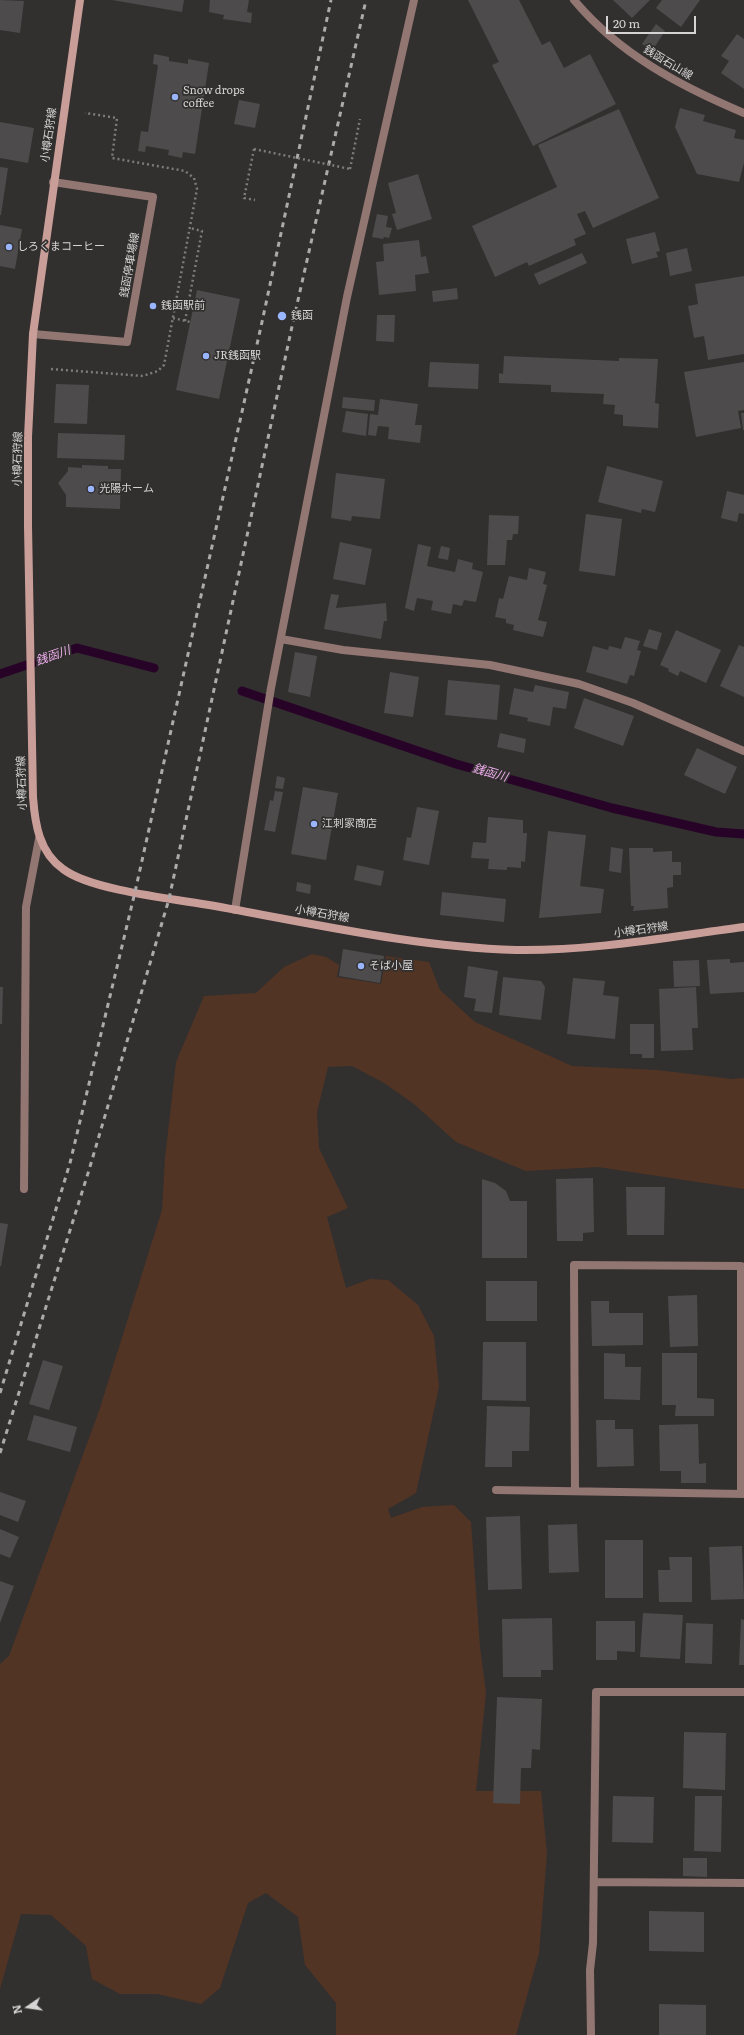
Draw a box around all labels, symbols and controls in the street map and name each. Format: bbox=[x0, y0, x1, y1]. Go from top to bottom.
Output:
scale bar bbox=[608, 8, 698, 34]
text: 20 m bbox=[613, 14, 640, 32]
street label: 銭函石山線 bbox=[641, 43, 695, 83]
place label: Snow drops coffee bbox=[183, 84, 244, 110]
marker: Snow drops coffee bbox=[170, 92, 180, 102]
street label: 小樽石狩線 bbox=[39, 107, 59, 163]
street label: 銭函停車場線 bbox=[118, 231, 142, 299]
place label: しろくまコーヒー bbox=[17, 240, 105, 254]
marker: しろくまコーヒー bbox=[4, 242, 14, 252]
place label: 銭函駅前 bbox=[161, 299, 205, 313]
marker: 銭函駅前 bbox=[148, 301, 158, 311]
place label: 銭函 bbox=[291, 309, 313, 323]
marker: 銭函 bbox=[276, 310, 288, 322]
place label: JR銭函駅 bbox=[214, 349, 261, 363]
marker: JR銭函駅 bbox=[201, 351, 211, 361]
street label: 小樽石狩線 bbox=[11, 431, 25, 487]
place label: 光陽ホーム bbox=[99, 482, 154, 496]
marker: 光陽ホーム bbox=[86, 484, 96, 494]
water label: 銭函川 bbox=[34, 643, 72, 669]
street label: 小樽石狩線 bbox=[14, 755, 30, 811]
water label: 銭函川 bbox=[471, 761, 509, 785]
place label: 江刺家商店 bbox=[322, 817, 377, 831]
marker: 江刺家商店 bbox=[309, 819, 319, 829]
street label: 小樽石狩線 bbox=[294, 903, 350, 925]
street label: 小樽石狩線 bbox=[613, 920, 669, 940]
place label: そば小屋 bbox=[369, 959, 413, 973]
marker: そば小屋 bbox=[356, 961, 366, 971]
north arrow bbox=[8, 1987, 48, 2027]
text: N bbox=[7, 2003, 25, 2016]

